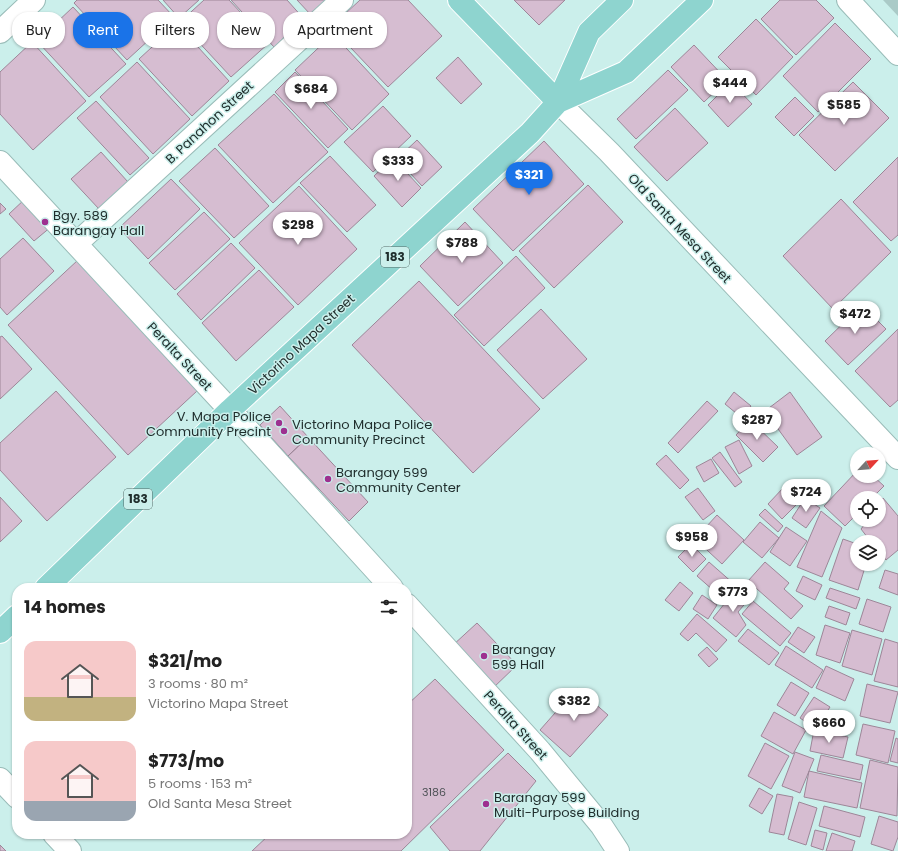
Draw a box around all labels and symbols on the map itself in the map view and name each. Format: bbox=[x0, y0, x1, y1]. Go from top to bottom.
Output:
pin: $444 bbox=[706, 70, 754, 104]
street label: B. Panahon Street bbox=[161, 76, 258, 168]
pin: $684 bbox=[287, 76, 335, 110]
pin: $585 bbox=[820, 92, 868, 126]
pin: $333 bbox=[374, 148, 422, 182]
pin: $321 bbox=[505, 162, 553, 196]
street label: Old Santa Mesa Street bbox=[624, 169, 736, 288]
place label: Bgy. 589 Barangay Hall bbox=[53, 206, 144, 240]
pin: $298 bbox=[274, 212, 322, 246]
marker: Bgy. 589 Barangay Hall bbox=[40, 217, 50, 227]
pin: $788 bbox=[438, 230, 486, 264]
road number: 183 bbox=[381, 247, 409, 267]
street label: Victorino Mapa Street bbox=[244, 289, 359, 399]
pin: $472 bbox=[831, 301, 879, 335]
street label: Peralta Street bbox=[143, 318, 217, 395]
place label: V. Mapa Police Community Precint bbox=[146, 407, 271, 441]
pin: $287 bbox=[733, 407, 781, 441]
place label: Victorino Mapa Police Community Precinct bbox=[292, 415, 432, 449]
marker: V. Mapa Police Community Precint bbox=[274, 418, 284, 428]
marker: Victorino Mapa Police Community Precinct bbox=[279, 426, 289, 436]
north arrow bbox=[850, 447, 886, 483]
place label: Barangay 599 Community Center bbox=[336, 463, 461, 497]
marker: Barangay 599 Community Center bbox=[323, 474, 333, 484]
pin: $724 bbox=[782, 479, 830, 513]
road number: 183 bbox=[124, 489, 152, 509]
pin: $958 bbox=[668, 524, 716, 558]
pin: $773 bbox=[709, 579, 757, 613]
place label: Barangay 599 Hall bbox=[492, 640, 556, 674]
marker: Barangay 599 Hall bbox=[479, 651, 489, 661]
street label: Peralta Street bbox=[479, 686, 552, 764]
pin: $382 bbox=[550, 688, 598, 722]
pin: $660 bbox=[805, 710, 853, 744]
house number: 3186 bbox=[422, 784, 446, 800]
place label: Barangay 599 Multi-Purpose Building bbox=[494, 788, 640, 822]
marker: Barangay 599 Multi-Purpose Building bbox=[481, 799, 491, 809]

